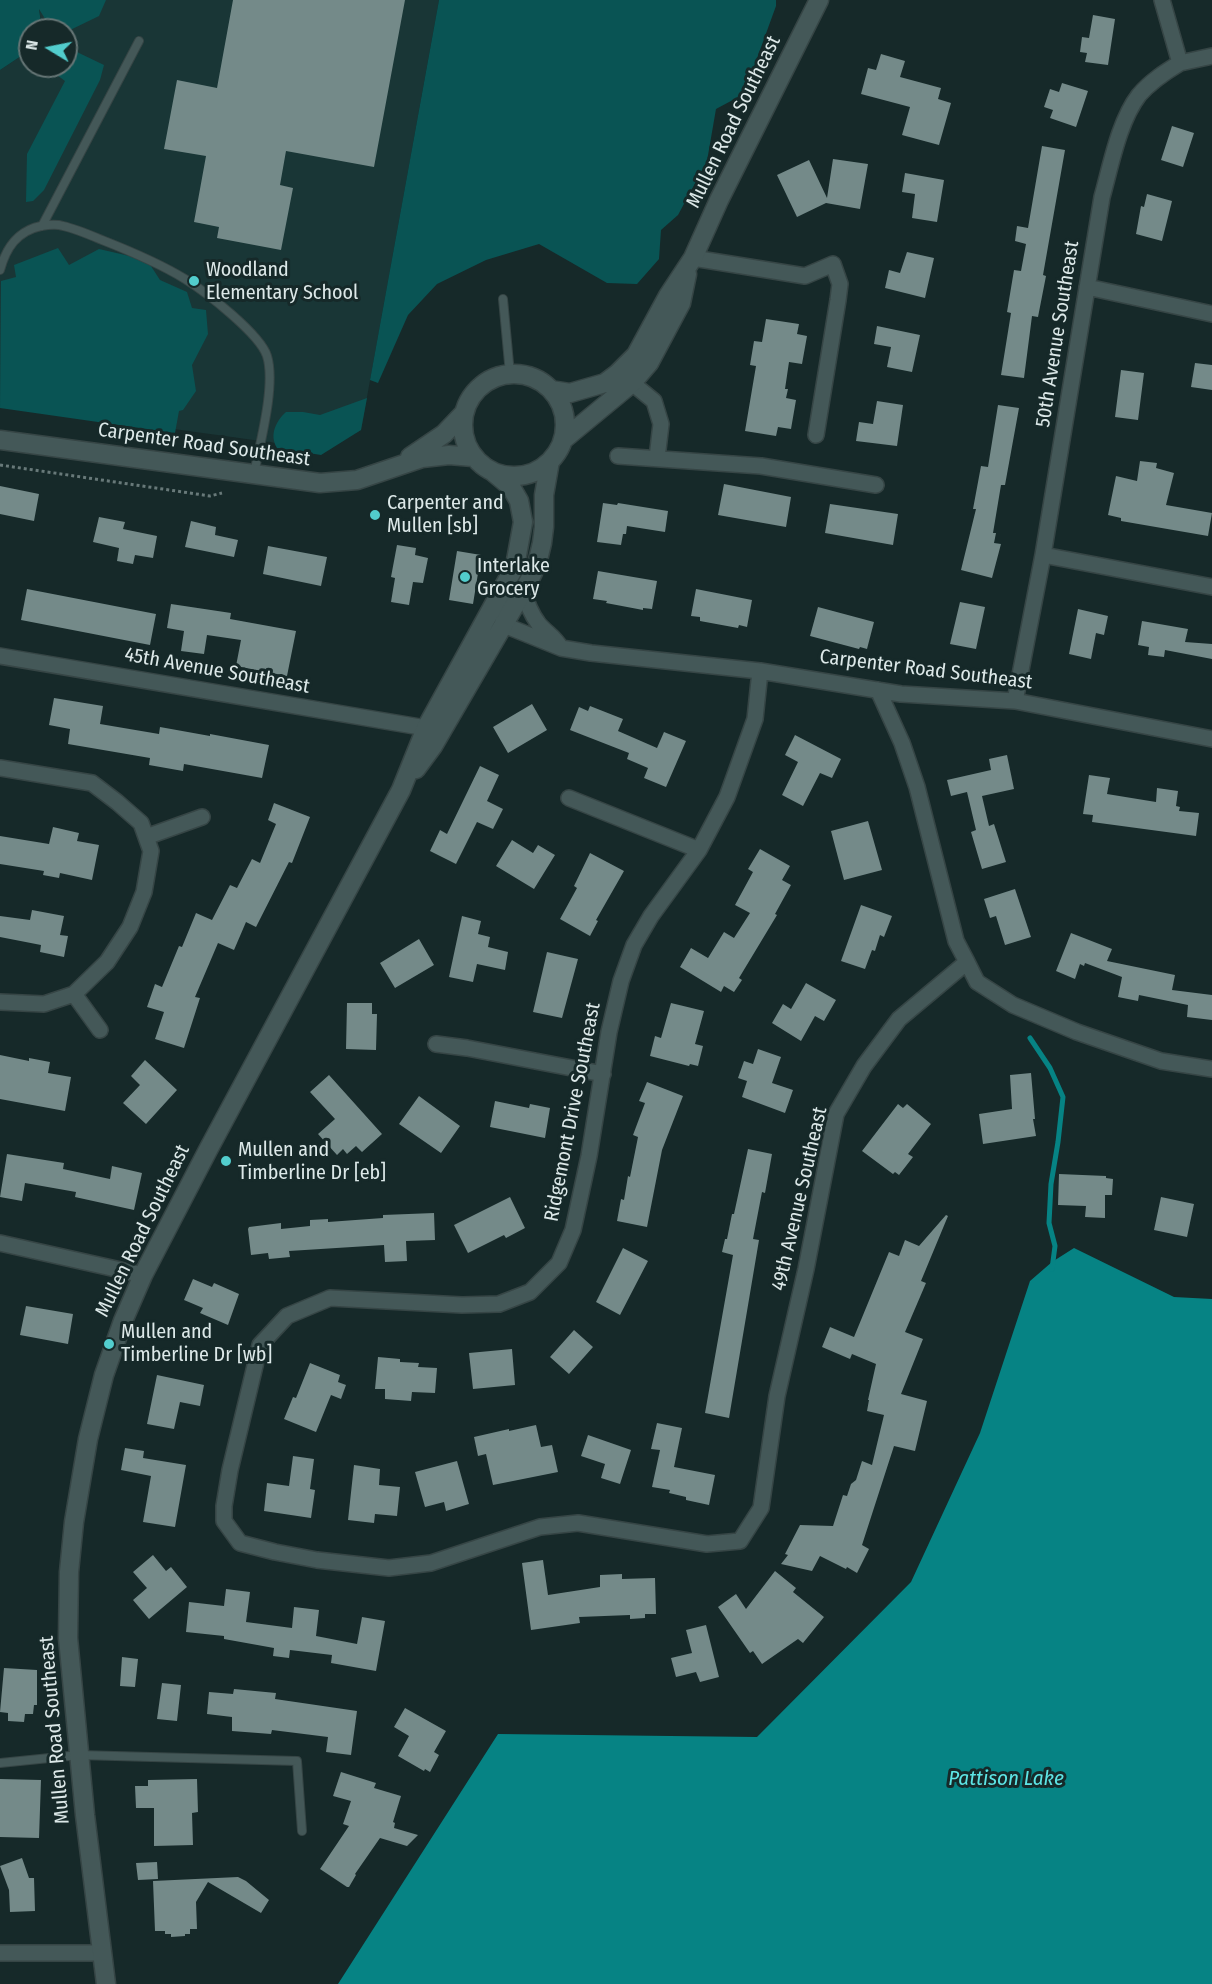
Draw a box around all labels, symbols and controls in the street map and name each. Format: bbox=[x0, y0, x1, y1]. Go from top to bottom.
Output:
north arrow bbox=[18, 18, 78, 78]
street label: Mullen Road Southeast bbox=[682, 32, 786, 212]
text: N bbox=[22, 39, 42, 52]
street label: 50th Avenue Southeast bbox=[1031, 239, 1085, 429]
place label: Woodland Elementary School bbox=[206, 258, 358, 305]
marker: Woodland Elementary School bbox=[187, 274, 201, 288]
street label: Carpenter Road Southeast bbox=[96, 418, 312, 472]
place label: Carpenter and Mullen [sb] bbox=[387, 491, 504, 538]
marker: Carpenter and Mullen [sb] bbox=[368, 508, 382, 522]
place label: Interlake Grocery bbox=[477, 554, 550, 601]
marker: Interlake Grocery bbox=[458, 570, 472, 584]
street label: 45th Avenue Southeast bbox=[123, 643, 311, 699]
street label: Carpenter Road Southeast bbox=[818, 645, 1034, 695]
street label: Ridgemont Drive Southeast bbox=[540, 1000, 606, 1224]
street label: 49th Avenue Southeast bbox=[767, 1105, 833, 1293]
place label: Mullen and Timberline Dr [eb] bbox=[238, 1138, 386, 1185]
street label: Mullen Road Southeast bbox=[91, 1141, 195, 1321]
marker: Mullen and Timberline Dr [eb] bbox=[219, 1154, 233, 1168]
place label: Mullen and Timberline Dr [wb] bbox=[121, 1320, 272, 1367]
marker: Mullen and Timberline Dr [wb] bbox=[102, 1337, 116, 1351]
street label: Mullen Road Southeast bbox=[35, 1635, 75, 1825]
water label: Pattison Lake bbox=[948, 1766, 1064, 1792]

